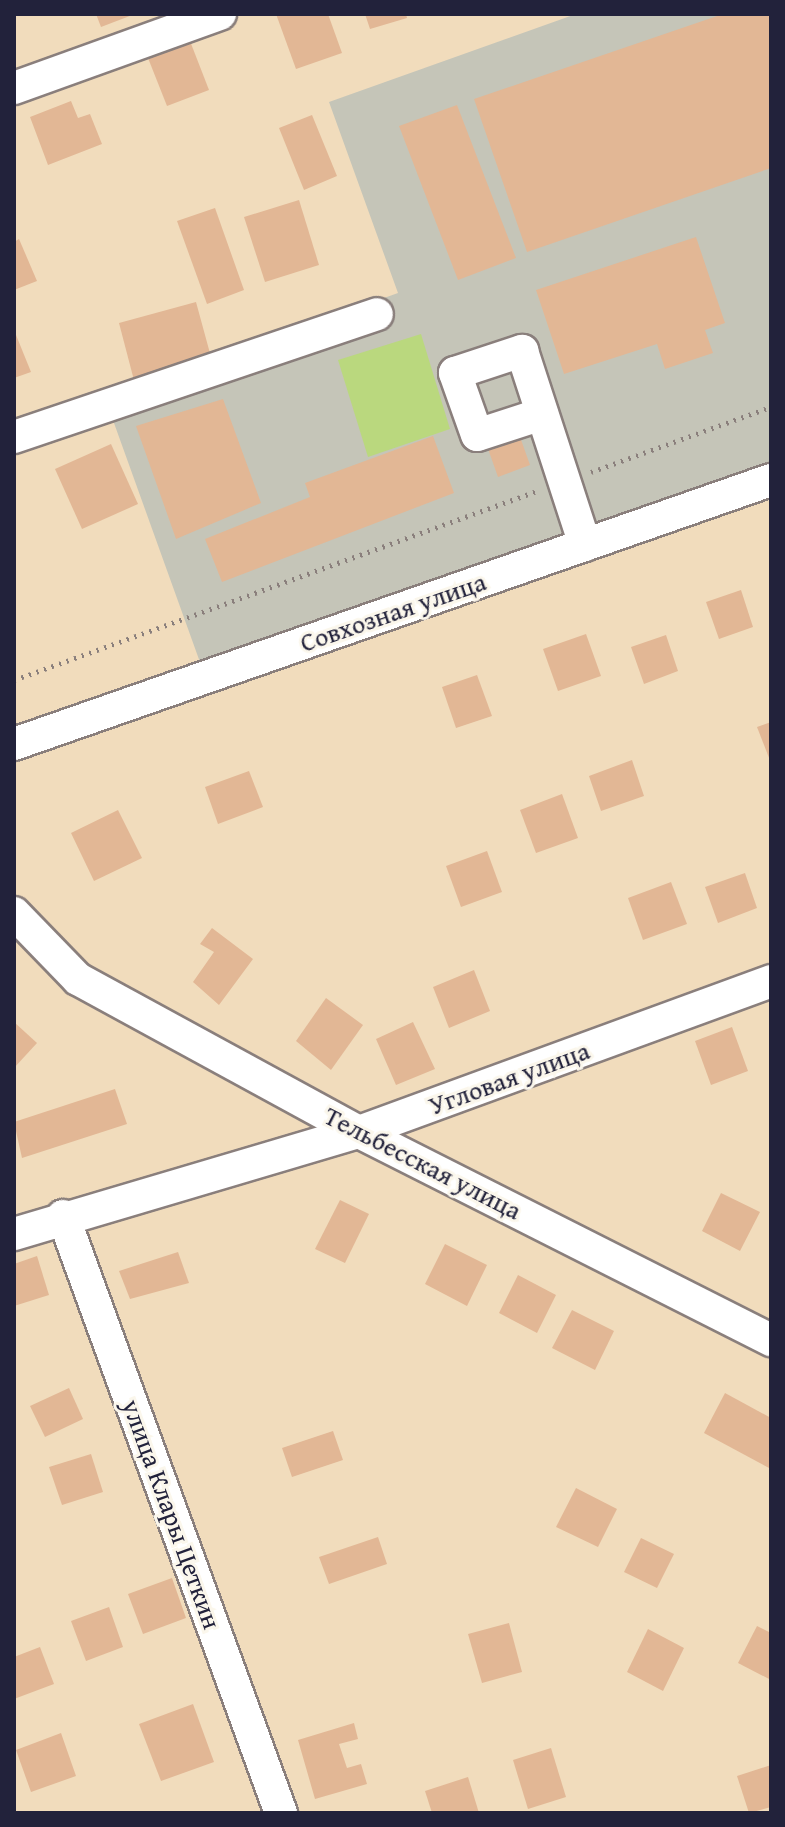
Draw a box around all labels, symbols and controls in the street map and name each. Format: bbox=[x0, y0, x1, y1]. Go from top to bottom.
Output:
street label: Совхозная улица bbox=[296, 566, 490, 658]
street label: Угловая улица bbox=[424, 1035, 594, 1121]
street label: Тельбесская улица bbox=[319, 1100, 527, 1226]
street label: улица Клары Цеткин bbox=[116, 1395, 228, 1633]

